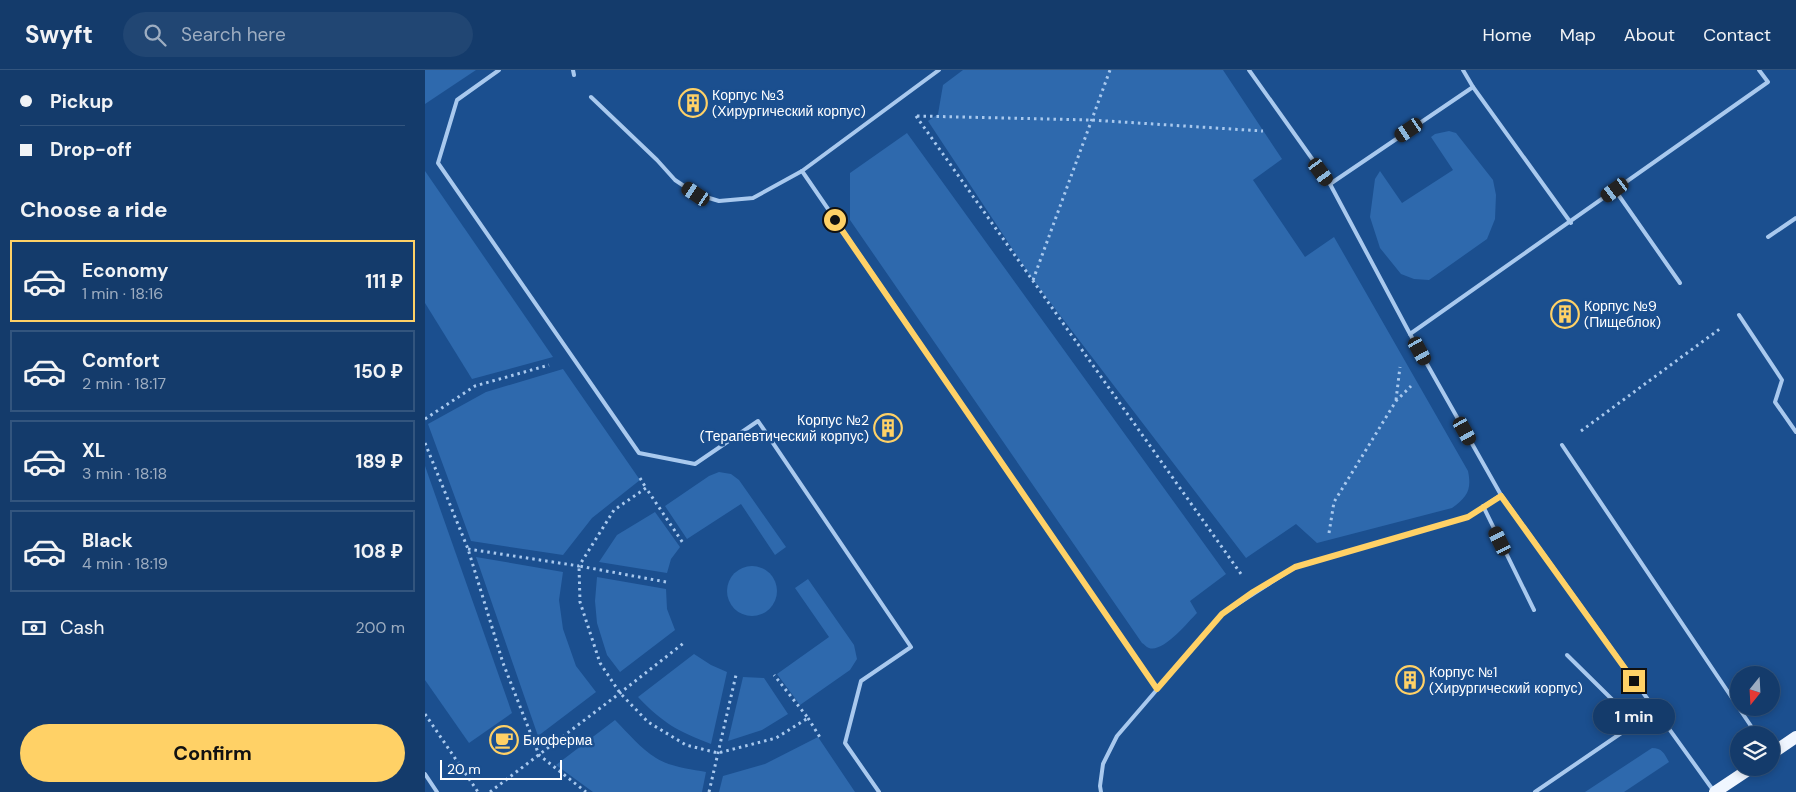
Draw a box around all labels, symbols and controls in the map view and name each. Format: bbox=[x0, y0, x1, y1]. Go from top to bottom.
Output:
search box bbox=[123, 12, 473, 57]
text: Swyft bbox=[25, 19, 93, 50]
icon: search bbox=[141, 21, 169, 49]
text: Search here bbox=[181, 22, 286, 47]
text: Home bbox=[1482, 23, 1532, 47]
text: Map bbox=[1560, 23, 1596, 47]
text: About bbox=[1624, 23, 1675, 47]
text: Contact bbox=[1703, 23, 1771, 47]
place label: Корпус №3 (Хирургический корпус) bbox=[712, 86, 866, 120]
building icon: Корпус №3 (Хирургический корпус) bbox=[678, 88, 708, 118]
text: Pickup bbox=[50, 89, 114, 114]
car bbox=[1392, 115, 1425, 145]
text: Drop-off bbox=[50, 137, 132, 162]
car bbox=[1306, 155, 1335, 189]
car bbox=[1598, 175, 1631, 205]
car bbox=[679, 179, 712, 209]
text: Choose a ride bbox=[20, 195, 168, 224]
route start bbox=[824, 209, 846, 231]
text: Economy bbox=[82, 258, 169, 283]
icon: car bbox=[22, 259, 67, 304]
text: 111 ₽ bbox=[365, 269, 403, 294]
text: 1 min · 18:16 bbox=[82, 283, 163, 304]
place label: Корпус №9 (Пищеблок) bbox=[1584, 297, 1661, 331]
building icon: Корпус №9 (Пищеблок) bbox=[1550, 299, 1580, 329]
car bbox=[1406, 334, 1433, 368]
text: Comfort bbox=[82, 348, 160, 373]
icon: car bbox=[22, 349, 67, 394]
text: 150 ₽ bbox=[354, 359, 403, 384]
text: 2 min · 18:17 bbox=[82, 373, 166, 394]
place label: Корпус №2 (Терапевтический корпус) bbox=[700, 411, 869, 445]
building icon: Корпус №2 (Терапевтический корпус) bbox=[873, 413, 903, 443]
car bbox=[1451, 414, 1478, 448]
text: XL bbox=[82, 438, 105, 463]
icon: car bbox=[22, 439, 67, 484]
text: 189 ₽ bbox=[356, 449, 403, 474]
text: 3 min · 18:18 bbox=[82, 463, 167, 484]
car bbox=[1486, 524, 1513, 558]
text: Black bbox=[82, 528, 133, 553]
icon: car bbox=[22, 529, 67, 574]
text: 108 ₽ bbox=[354, 539, 403, 564]
text: 4 min · 18:19 bbox=[82, 553, 168, 574]
icon: cash bbox=[20, 614, 48, 642]
text: Cash bbox=[60, 615, 104, 640]
text: 200 m bbox=[356, 617, 405, 638]
place label: Корпус №1 (Хирургический корпус) bbox=[1429, 663, 1583, 697]
building icon: Корпус №1 (Хирургический корпус) bbox=[1395, 665, 1425, 695]
north arrow bbox=[1730, 666, 1780, 716]
map controls bbox=[1730, 666, 1780, 776]
route end bbox=[1623, 670, 1645, 692]
callout: 1 min bbox=[1593, 698, 1675, 734]
text: 1 min bbox=[1615, 706, 1653, 727]
button: Confirm bbox=[20, 724, 405, 782]
cafe icon: Биоферма bbox=[489, 725, 519, 755]
button: layers bbox=[1730, 726, 1780, 776]
place label: Биоферма bbox=[523, 731, 593, 749]
scale bar bbox=[440, 757, 563, 780]
text: 20 m bbox=[447, 760, 481, 778]

